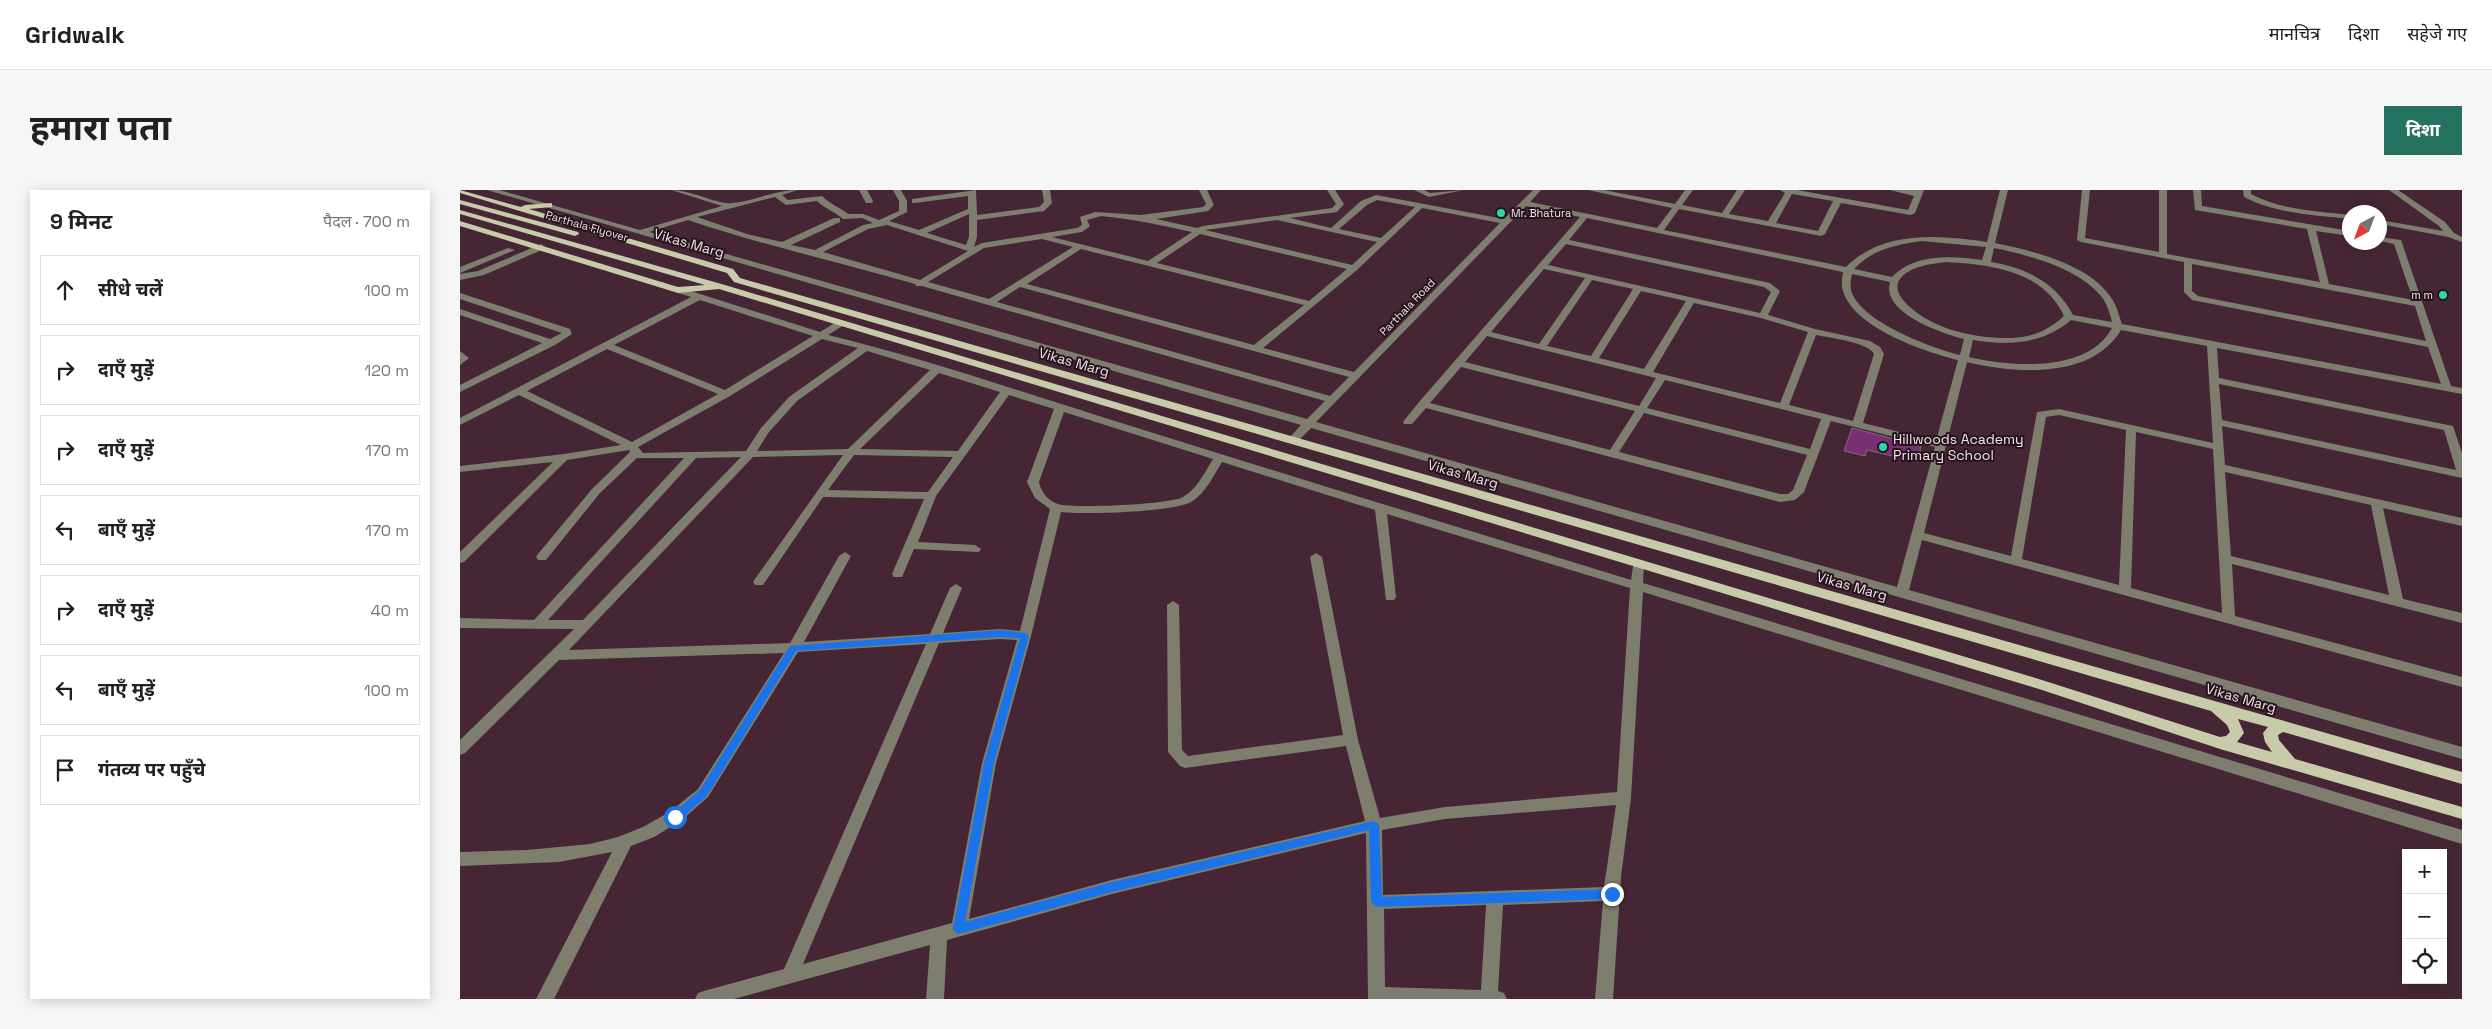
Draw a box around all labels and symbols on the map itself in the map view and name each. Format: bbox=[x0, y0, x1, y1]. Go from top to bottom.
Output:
north arrow bbox=[2342, 205, 2387, 250]
place label: Mr. Bhatura bbox=[1511, 206, 1572, 220]
marker: Mr. Bhatura bbox=[1495, 207, 1507, 219]
street label: Parthala Flyover bbox=[544, 208, 630, 244]
street label: Vikas Marg bbox=[652, 224, 726, 262]
street label: Parthala Road bbox=[1376, 276, 1438, 338]
place label: m m bbox=[2411, 288, 2433, 302]
marker: m m bbox=[2437, 289, 2449, 301]
street label: Vikas Marg bbox=[1037, 343, 1111, 381]
place label: Hillwoods Academy Primary School bbox=[1893, 430, 2024, 464]
marker: Hillwoods Academy Primary School bbox=[1877, 441, 1889, 453]
street label: Vikas Marg bbox=[1426, 455, 1500, 493]
street label: Vikas Marg bbox=[1815, 567, 1889, 605]
street label: Vikas Marg bbox=[2204, 679, 2278, 717]
route start bbox=[664, 806, 687, 829]
route end bbox=[1601, 883, 1624, 906]

